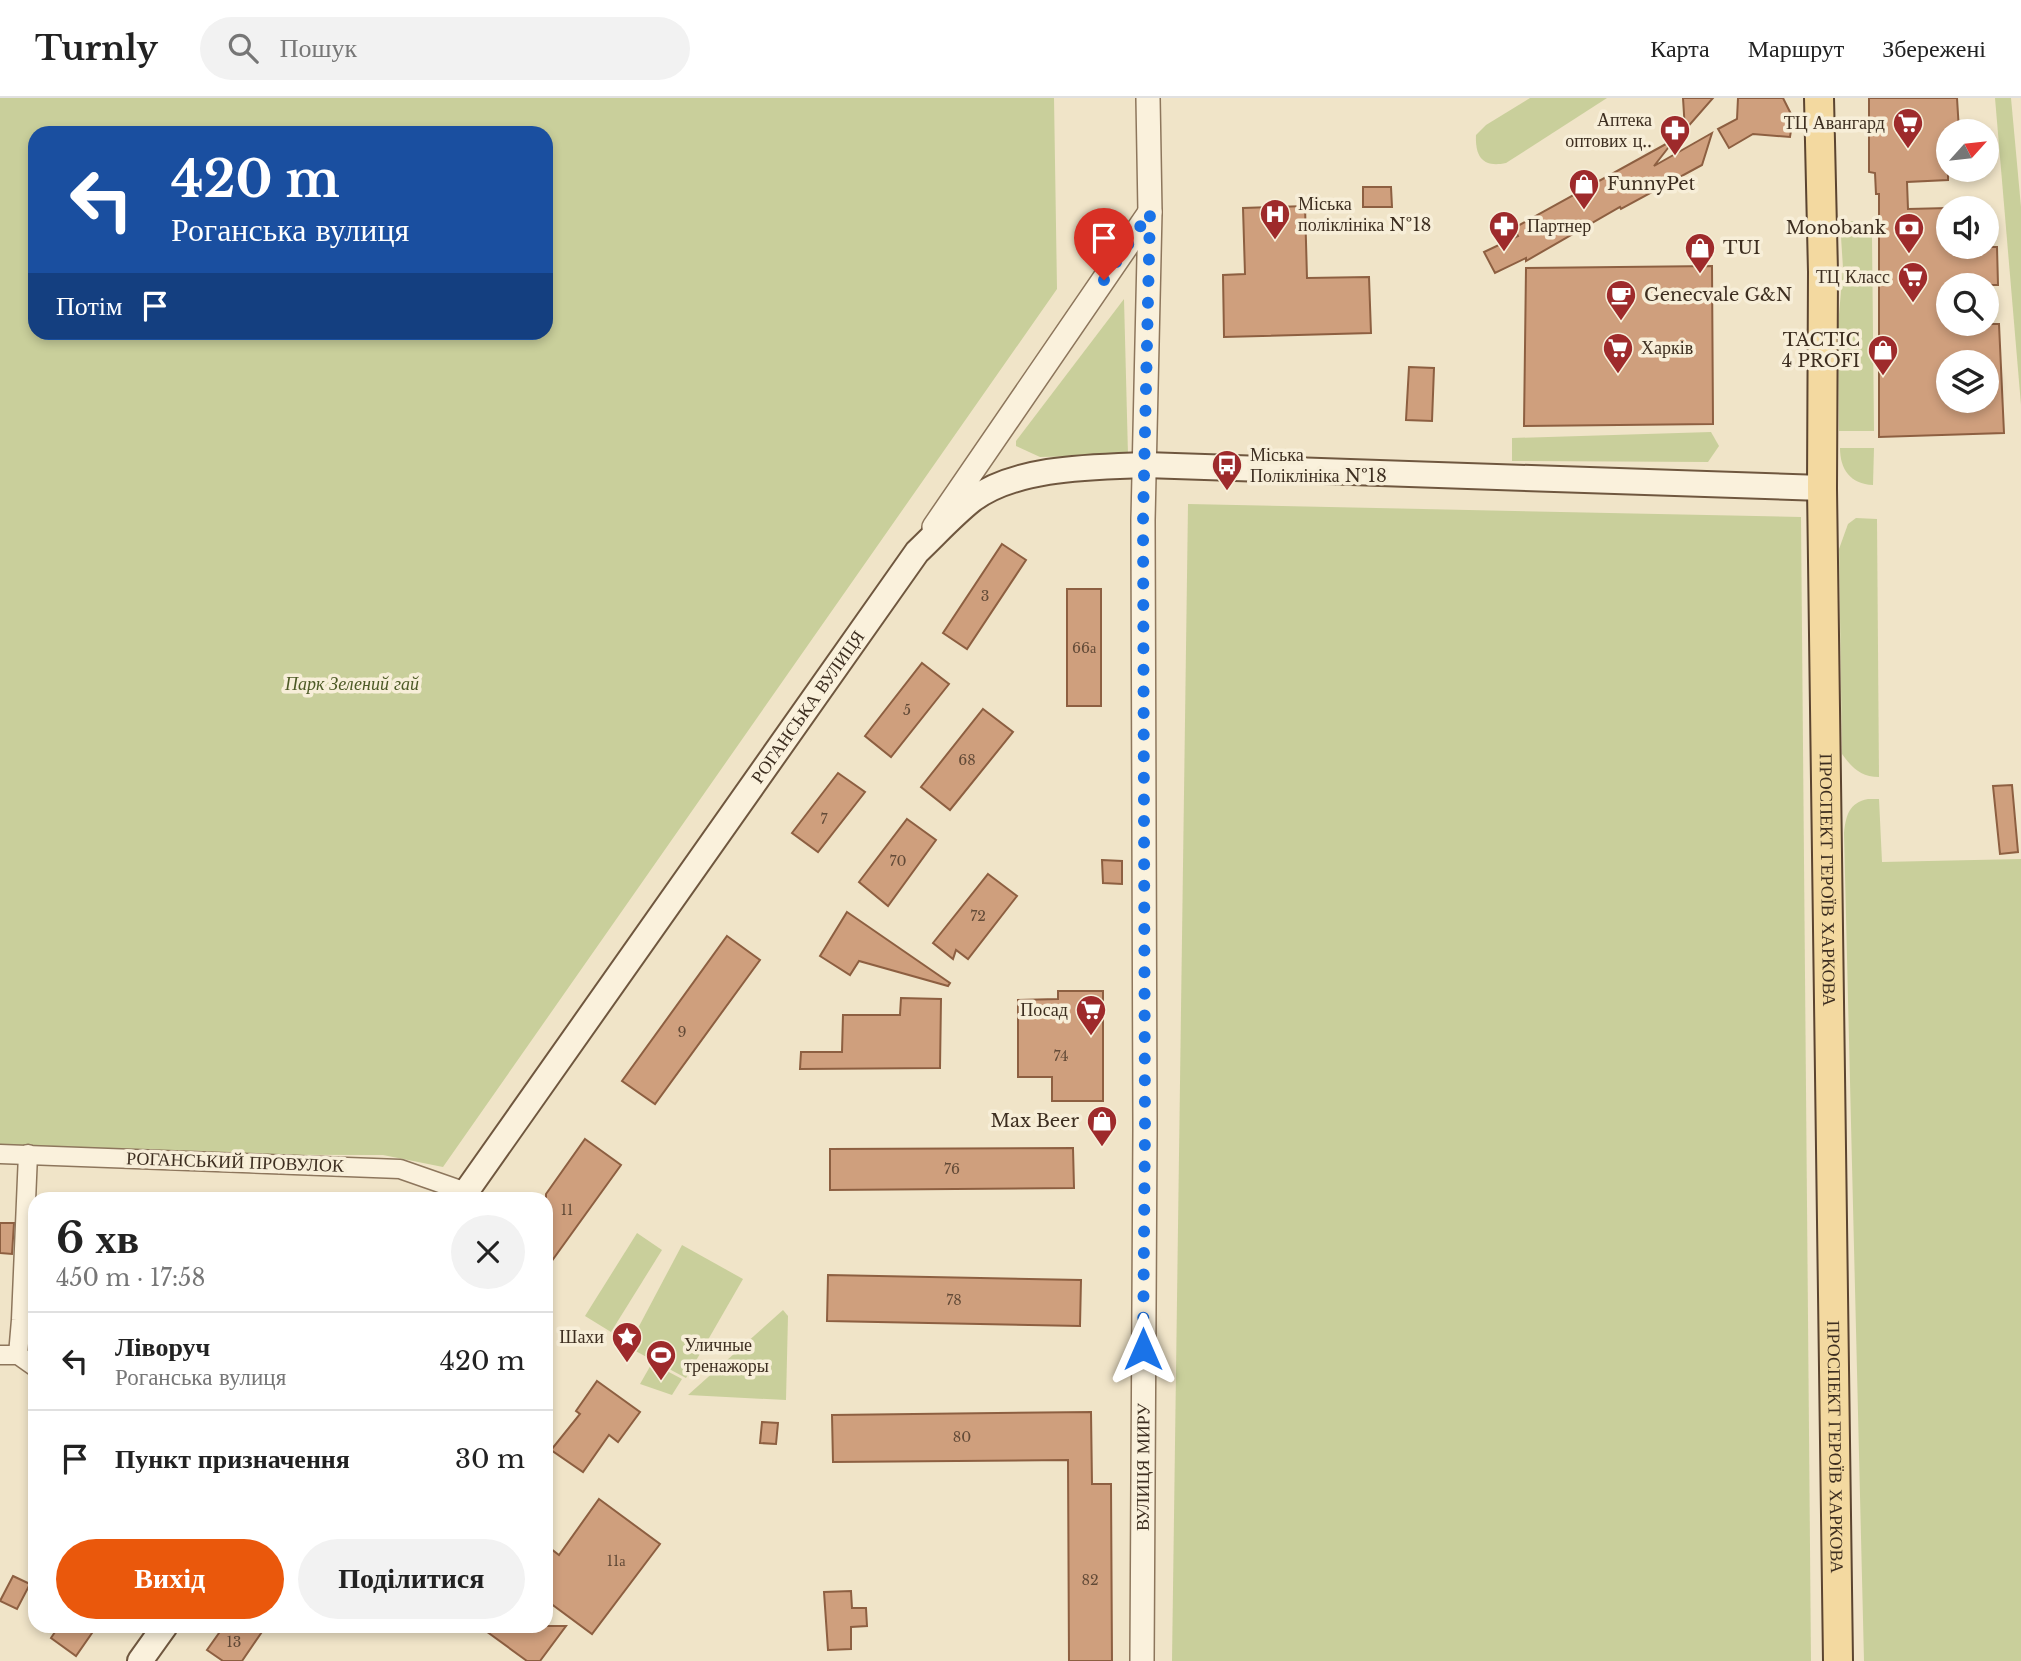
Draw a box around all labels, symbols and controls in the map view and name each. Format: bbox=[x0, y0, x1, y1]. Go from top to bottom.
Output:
search box bbox=[200, 17, 690, 80]
text: Turnly bbox=[35, 28, 158, 69]
icon: search bbox=[224, 29, 262, 67]
text: Пошук bbox=[280, 32, 357, 64]
text: Карта bbox=[1650, 34, 1710, 63]
text: Маршрут bbox=[1748, 34, 1844, 63]
text: Збережені bbox=[1882, 34, 1986, 63]
supermarket icon: ТЦ Авангард bbox=[1891, 106, 1925, 150]
place label: Аптека оптових ц‥ bbox=[1565, 109, 1652, 152]
place label: ТЦ Авангард bbox=[1784, 112, 1885, 134]
pharmacy icon: Аптека оптових ц‥ bbox=[1658, 113, 1692, 157]
north arrow bbox=[1936, 119, 1998, 182]
map controls bbox=[1936, 119, 1999, 413]
text: 420 m bbox=[171, 149, 340, 210]
icon: left bbox=[56, 154, 147, 245]
shop icon: FunnyPet bbox=[1567, 167, 1601, 211]
place label: FunnyPet bbox=[1607, 173, 1696, 195]
place label: Міська поліклініка №18 bbox=[1298, 193, 1431, 236]
button: sound bbox=[1936, 196, 1999, 259]
hospital icon: Міська поліклініка №18 bbox=[1258, 197, 1292, 241]
pin bbox=[1074, 208, 1134, 280]
pharmacy icon: Партнер bbox=[1487, 209, 1521, 253]
text: Роганська вулиця bbox=[171, 210, 409, 250]
bank icon: Monobank bbox=[1892, 211, 1926, 255]
place label: Партнер bbox=[1527, 215, 1591, 237]
place label: Monobank bbox=[1786, 217, 1886, 239]
icon: arrive bbox=[1085, 219, 1123, 257]
shop icon: TUI bbox=[1683, 231, 1717, 275]
place label: TUI bbox=[1723, 237, 1760, 259]
supermarket icon: ТЦ Класс bbox=[1896, 260, 1930, 304]
place label: ТЦ Класс bbox=[1816, 266, 1890, 288]
button: search bbox=[1936, 273, 1999, 336]
cafe icon: Genecvale G&N bbox=[1604, 278, 1638, 322]
place label: Genecvale G&N bbox=[1644, 284, 1792, 306]
icon: arrive bbox=[136, 287, 174, 325]
text: Потім bbox=[56, 290, 122, 322]
place label: TACTIC 4 PROFI bbox=[1782, 329, 1860, 372]
supermarket icon: Харків bbox=[1601, 331, 1635, 375]
shop icon: TACTIC 4 PROFI bbox=[1866, 333, 1900, 377]
place label: Харків bbox=[1641, 337, 1693, 359]
button: layers bbox=[1936, 350, 1999, 413]
place label: Міська Поліклініка №18 bbox=[1250, 444, 1387, 487]
bus stop icon: Міська Поліклініка №18 bbox=[1210, 448, 1244, 492]
house number: 3 bbox=[981, 587, 989, 605]
street label: РОГАНСЬКА ВУЛИЦЯ bbox=[746, 626, 869, 788]
house number: 66а bbox=[1072, 639, 1097, 657]
park label: Парк Зелений гай bbox=[284, 673, 419, 695]
house number: 5 bbox=[903, 701, 911, 719]
house number: 68 bbox=[958, 751, 976, 769]
street label: ПРОСПЕКТ ГЕРОЇВ ХАРКОВА bbox=[1815, 753, 1840, 1007]
house number: 7 bbox=[820, 810, 828, 828]
house number: 70 bbox=[889, 852, 907, 870]
house number: 72 bbox=[970, 907, 986, 925]
supermarket icon: Посад bbox=[1074, 993, 1108, 1037]
place label: Посад bbox=[1020, 999, 1068, 1021]
house number: 9 bbox=[677, 1023, 687, 1041]
house number: 74 bbox=[1054, 1047, 1068, 1065]
shop icon: Max Beer bbox=[1085, 1104, 1119, 1148]
place label: Max Beer bbox=[990, 1110, 1079, 1132]
street label: РОГАНСЬКИЙ ПРОВУЛОК bbox=[126, 1147, 345, 1177]
house number: 76 bbox=[944, 1160, 960, 1178]
house number: 11 bbox=[561, 1201, 573, 1219]
text: 6 хв bbox=[56, 1212, 139, 1264]
button: close bbox=[451, 1215, 525, 1289]
text: 450 m · 17:58 bbox=[56, 1264, 205, 1292]
house number: 78 bbox=[946, 1291, 962, 1309]
position arrow bbox=[1106, 1312, 1180, 1386]
place icon: Шахи bbox=[610, 1320, 644, 1364]
street label: ПРОСПЕКТ ГЕРОЇВ ХАРКОВА bbox=[1822, 1320, 1848, 1573]
place label: Шахи bbox=[559, 1326, 604, 1348]
text: Ліворуч bbox=[115, 1331, 210, 1363]
place label: Уличные тренажоры bbox=[684, 1334, 769, 1377]
sports icon: Уличные тренажоры bbox=[644, 1338, 678, 1382]
icon: left bbox=[56, 1342, 94, 1380]
text: 420 m bbox=[440, 1345, 525, 1377]
text: Роганська вулиця bbox=[115, 1363, 286, 1391]
street label: ВУЛИЦЯ МИРУ bbox=[1132, 1403, 1154, 1531]
house number: 80 bbox=[953, 1428, 971, 1446]
icon: arrive bbox=[56, 1440, 94, 1478]
text: Пункт призначення bbox=[115, 1443, 350, 1475]
text: 30 m bbox=[455, 1443, 525, 1475]
button: Вихід bbox=[56, 1539, 284, 1619]
button: Поділитися bbox=[298, 1539, 525, 1619]
house number: 11а bbox=[607, 1552, 626, 1570]
house number: 82 bbox=[1081, 1571, 1099, 1589]
house number: 13 bbox=[227, 1633, 241, 1651]

